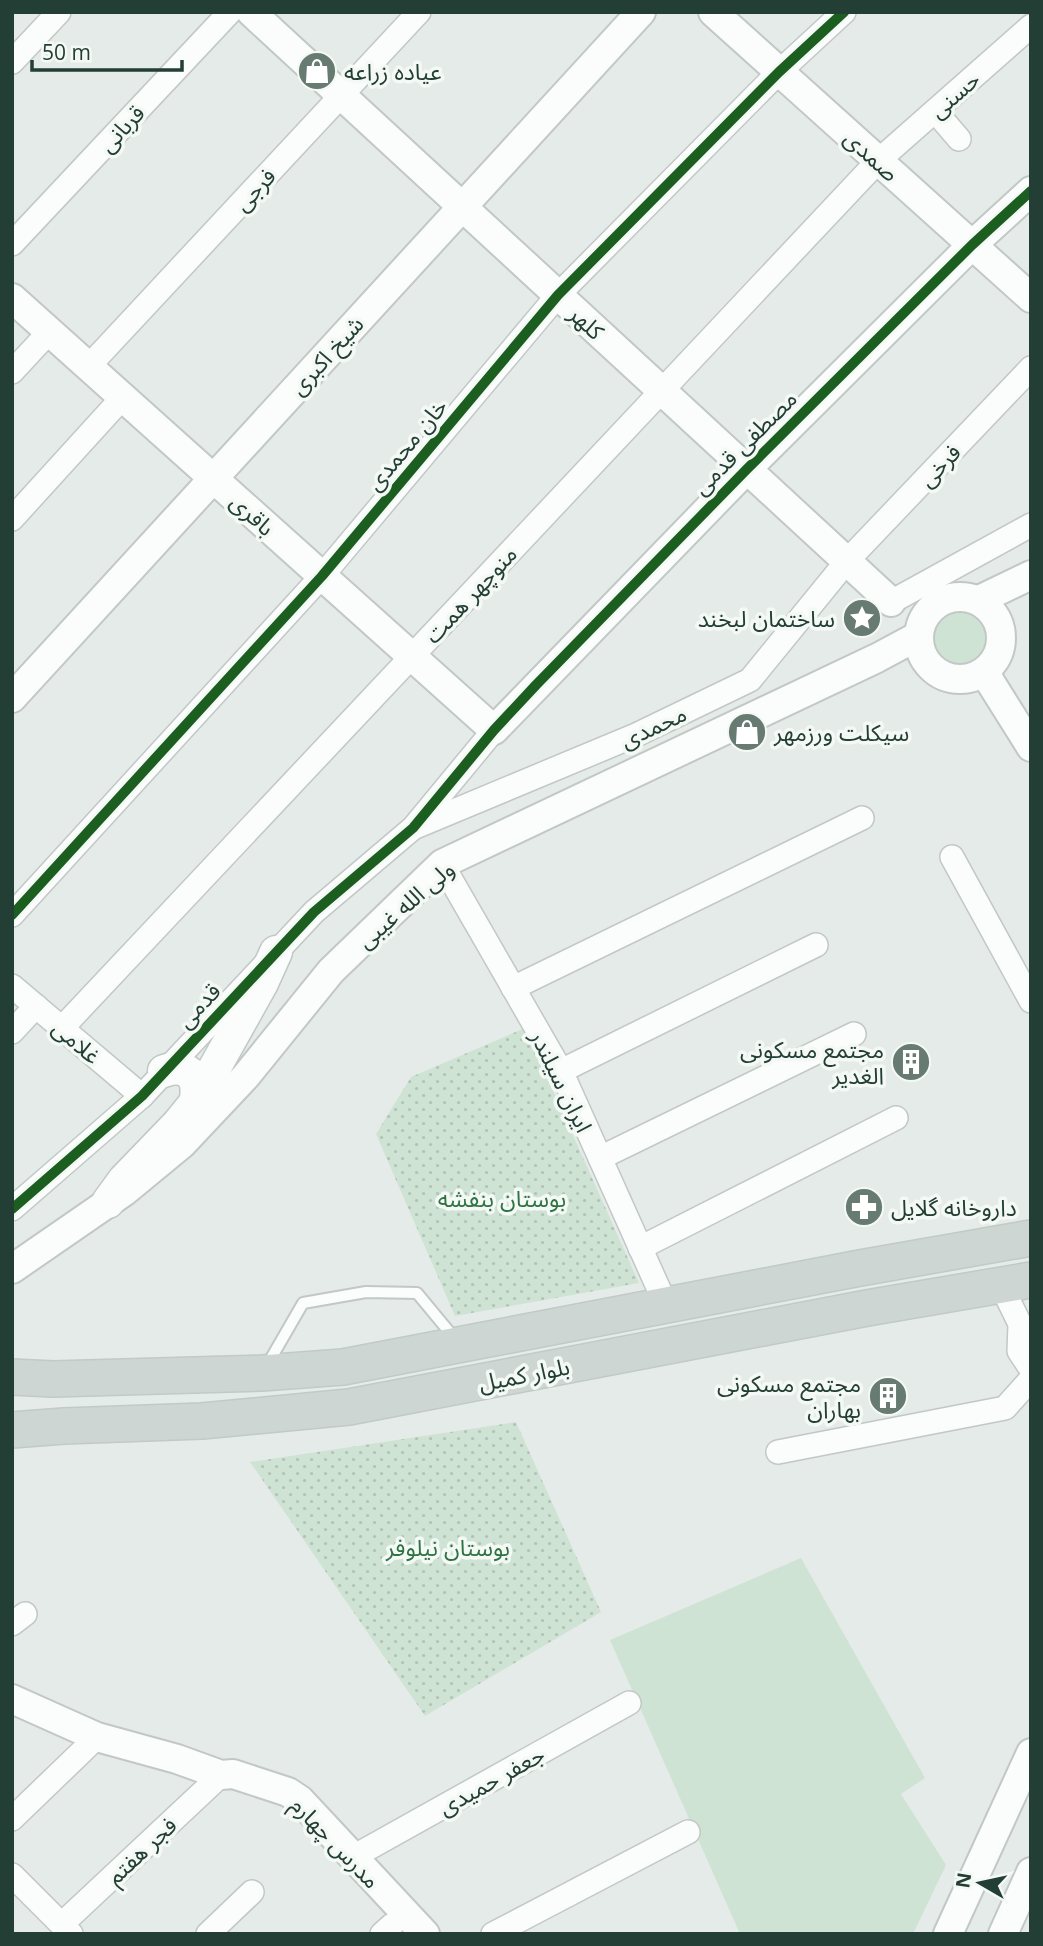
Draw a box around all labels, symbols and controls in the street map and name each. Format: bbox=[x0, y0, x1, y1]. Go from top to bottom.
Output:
scale bar bbox=[32, 28, 182, 72]
text: 50 m bbox=[42, 38, 91, 66]
shop icon: عیاده زراعه bbox=[296, 50, 338, 92]
place label: عیاده زراعه bbox=[344, 55, 442, 87]
street label: حسنی bbox=[922, 63, 986, 125]
street label: قربانی bbox=[91, 97, 151, 159]
street label: صمدی bbox=[838, 122, 906, 188]
street label: فرجی bbox=[226, 160, 282, 218]
street label: کلهر bbox=[562, 297, 612, 347]
street label: شیخ اکبری bbox=[282, 308, 372, 403]
street label: مصطفی قدمی bbox=[685, 383, 803, 501]
street label: خان محمدی bbox=[358, 391, 454, 497]
street label: فرخی bbox=[910, 436, 968, 494]
street label: باقری bbox=[224, 485, 282, 543]
street label: منوچهر همت bbox=[416, 538, 524, 650]
place icon: ساختمان لبخند bbox=[841, 597, 883, 639]
place label: ساختمان لبخند bbox=[698, 602, 835, 634]
street label: محمدی bbox=[615, 697, 691, 755]
shop icon: سیکلت ورزمهر bbox=[726, 711, 768, 753]
place label: سیکلت ورزمهر bbox=[773, 716, 909, 748]
street label: ولی الله غیبی bbox=[349, 853, 461, 955]
street label: قدمی bbox=[169, 975, 227, 1035]
street label: غلامی bbox=[46, 1011, 108, 1071]
street label: ایران سیلندر bbox=[523, 1024, 601, 1138]
place label: مجتمع مسکونی الغدیر bbox=[740, 1033, 884, 1091]
building icon: مجتمع مسکونی الغدیر bbox=[890, 1041, 932, 1083]
park label: بوستان بنفشه bbox=[438, 1182, 566, 1214]
pharmacy icon: داروخانه گلایل bbox=[843, 1186, 885, 1228]
place label: داروخانه گلایل bbox=[891, 1191, 1017, 1223]
street label: بلوار کمیل bbox=[476, 1350, 572, 1398]
place label: مجتمع مسکونی بهاران bbox=[717, 1367, 861, 1425]
building icon: مجتمع مسکونی بهاران bbox=[867, 1375, 909, 1417]
park label: بوستان نیلوفر bbox=[385, 1531, 510, 1563]
street label: جعفر حمیدی bbox=[432, 1738, 550, 1822]
street label: مدرس چهارم bbox=[282, 1789, 388, 1897]
street label: فجر هفتم bbox=[99, 1809, 185, 1893]
north arrow bbox=[945, 1848, 1015, 1918]
text: N bbox=[949, 1871, 977, 1890]

